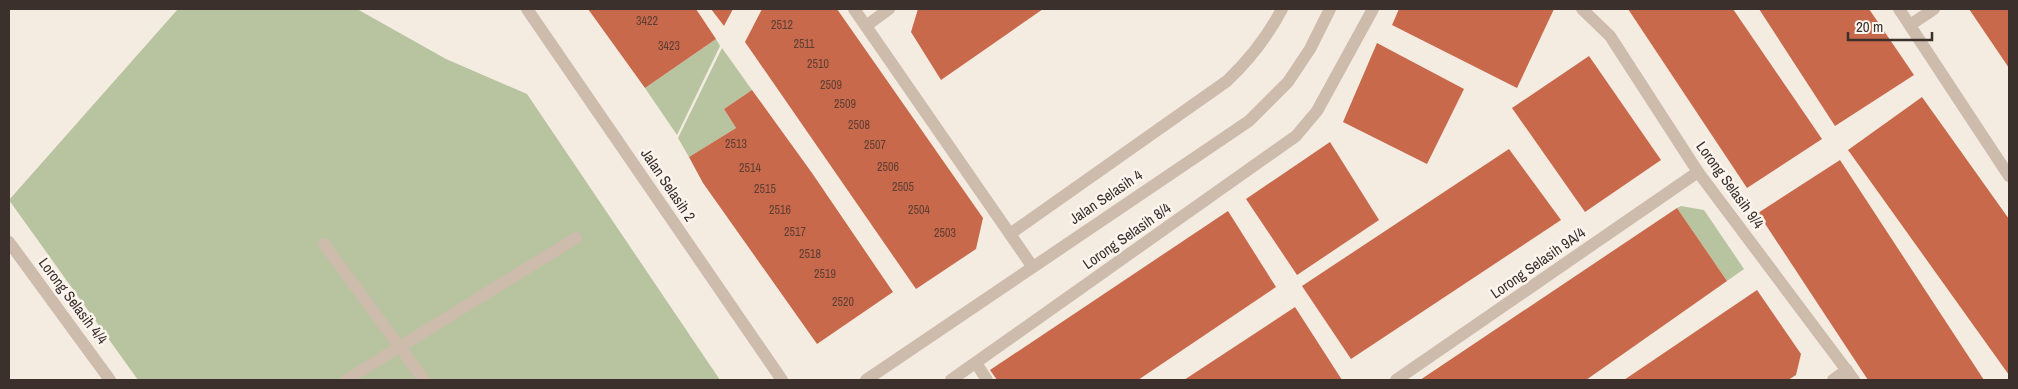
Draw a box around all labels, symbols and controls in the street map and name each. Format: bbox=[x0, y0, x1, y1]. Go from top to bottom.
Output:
scale bar bbox=[1848, 10, 1932, 42]
house number: 3422 bbox=[636, 13, 658, 29]
text: 20 m bbox=[1856, 16, 1883, 37]
house number: 2512 bbox=[771, 17, 793, 33]
house number: 2511 bbox=[793, 36, 815, 52]
house number: 3423 bbox=[658, 38, 680, 54]
house number: 2510 bbox=[807, 56, 829, 72]
house number: 2509 bbox=[820, 77, 842, 93]
house number: 2509 bbox=[834, 96, 856, 112]
house number: 2508 bbox=[848, 117, 870, 133]
house number: 2513 bbox=[725, 136, 747, 152]
house number: 2507 bbox=[864, 137, 886, 153]
street label: Lorong Selasih 9/4 bbox=[1692, 137, 1769, 233]
street label: Jalan Selasih 2 bbox=[636, 144, 701, 226]
house number: 2506 bbox=[877, 159, 899, 175]
house number: 2514 bbox=[739, 160, 761, 176]
street label: Jalan Selasih 4 bbox=[1065, 164, 1147, 229]
house number: 2505 bbox=[892, 179, 914, 195]
house number: 2515 bbox=[754, 181, 776, 197]
street label: Lorong Selasih 8/4 bbox=[1078, 197, 1175, 274]
house number: 2516 bbox=[769, 202, 791, 218]
house number: 2504 bbox=[908, 202, 930, 218]
street label: Lorong Selasih 9A/4 bbox=[1486, 222, 1590, 303]
house number: 2517 bbox=[784, 224, 806, 240]
house number: 2503 bbox=[934, 225, 956, 241]
house number: 2518 bbox=[799, 246, 821, 262]
street label: Lorong Selasih 4/4 bbox=[34, 253, 113, 348]
house number: 2519 bbox=[814, 266, 836, 282]
house number: 2520 bbox=[832, 294, 854, 310]

